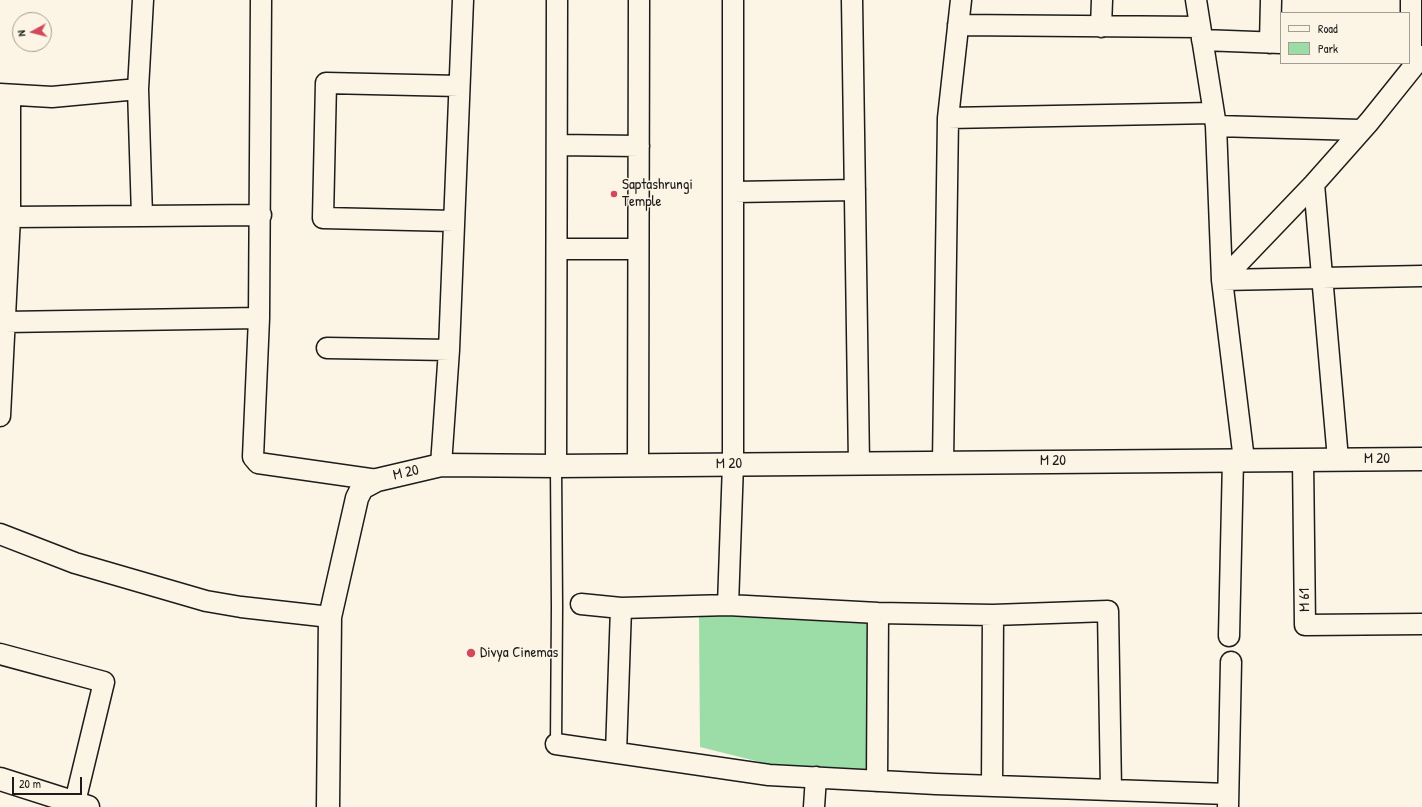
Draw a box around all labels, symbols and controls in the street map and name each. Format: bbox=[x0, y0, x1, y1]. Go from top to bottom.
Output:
north arrow bbox=[12, 12, 52, 52]
legend bbox=[1280, 12, 1410, 64]
text: Road bbox=[1318, 20, 1338, 37]
text: N bbox=[14, 30, 28, 37]
text: Park bbox=[1318, 40, 1338, 57]
place label: Saptashrungi Temple bbox=[622, 176, 693, 211]
marker: Saptashrungi Temple bbox=[609, 189, 619, 199]
street label: M 20 bbox=[1364, 450, 1390, 468]
street label: M 20 bbox=[1040, 452, 1066, 470]
street label: M 20 bbox=[716, 455, 742, 473]
street label: M 20 bbox=[391, 461, 421, 485]
street label: M 61 bbox=[1296, 588, 1314, 612]
place label: Divya Cinemas bbox=[480, 644, 558, 662]
marker: Divya Cinemas bbox=[465, 647, 477, 659]
scale bar bbox=[14, 769, 84, 795]
text: 20 m bbox=[19, 775, 41, 792]

